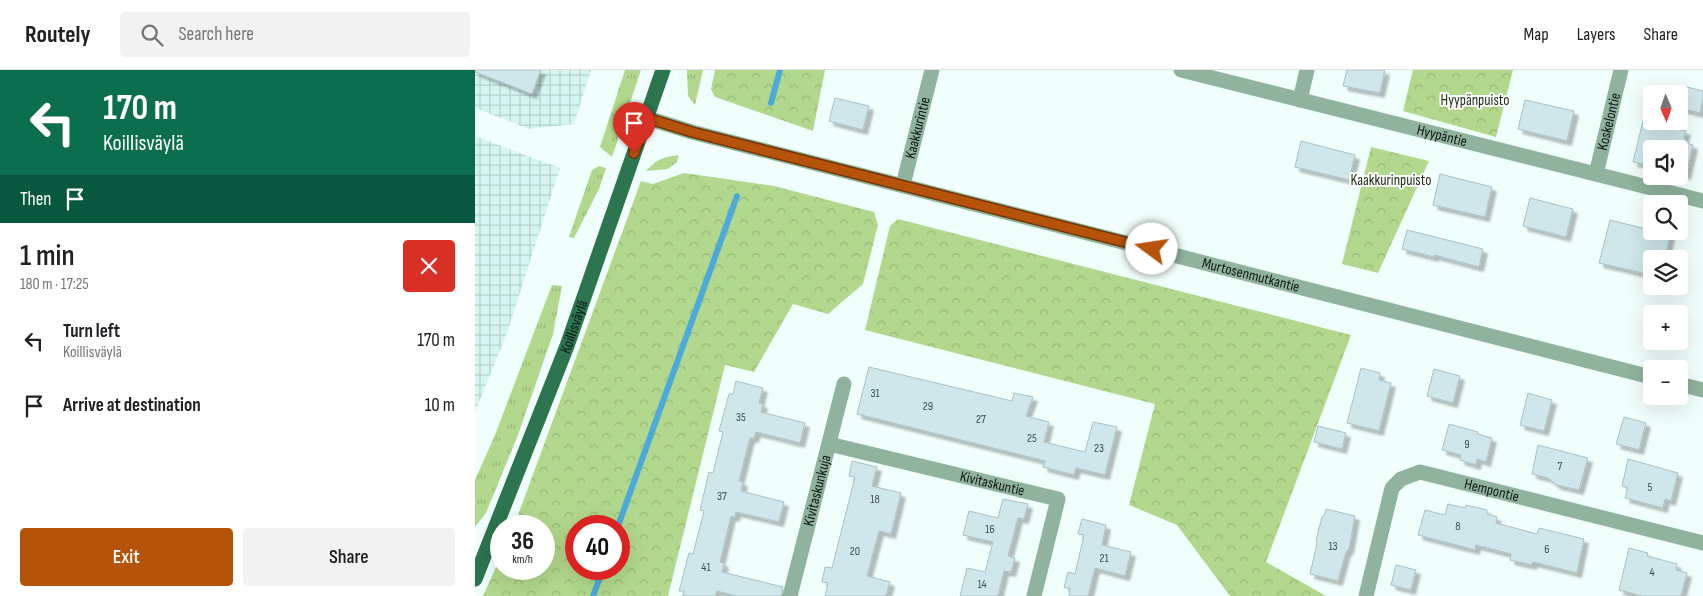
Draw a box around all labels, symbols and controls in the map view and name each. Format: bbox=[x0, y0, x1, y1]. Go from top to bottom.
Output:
search box bbox=[120, 12, 470, 57]
text: Routely bbox=[25, 20, 90, 49]
icon: search bbox=[138, 21, 166, 49]
text: Search here bbox=[178, 23, 254, 46]
text: Map bbox=[1524, 24, 1549, 45]
text: Layers bbox=[1577, 24, 1616, 45]
text: Share bbox=[1644, 24, 1678, 45]
north arrow bbox=[1643, 85, 1687, 130]
map controls bbox=[1643, 85, 1688, 405]
text: 170 m bbox=[103, 87, 177, 130]
icon: left bbox=[20, 90, 85, 155]
park label: Hyypänpuisto bbox=[1441, 91, 1509, 110]
street label: Koskelontie bbox=[1593, 91, 1625, 152]
street label: Kaakkurintie bbox=[901, 95, 935, 161]
pin bbox=[613, 102, 655, 153]
icon: arrive bbox=[620, 109, 648, 137]
street label: Hyypäntie bbox=[1415, 121, 1469, 151]
text: Koillisväylä bbox=[103, 130, 184, 157]
button: sound bbox=[1643, 140, 1688, 185]
park label: Kaakkurinpuisto bbox=[1351, 171, 1431, 190]
icon: arrive bbox=[61, 185, 89, 213]
text: Then bbox=[20, 188, 51, 211]
button: search bbox=[1643, 195, 1688, 240]
position arrow bbox=[1125, 222, 1177, 274]
text: 1 min bbox=[20, 238, 75, 274]
button: close bbox=[403, 240, 455, 292]
button: layers bbox=[1643, 250, 1688, 295]
street label: Murtosenmutkantie bbox=[1200, 254, 1302, 297]
text: 180 m · 17:25 bbox=[20, 275, 89, 294]
street label: Koillisväylä bbox=[556, 297, 592, 356]
button: + bbox=[1643, 305, 1688, 350]
text: Turn left bbox=[63, 320, 120, 343]
icon: left bbox=[20, 327, 48, 355]
text: 170 m bbox=[417, 329, 455, 352]
text: Koillisväylä bbox=[63, 343, 122, 362]
button: − bbox=[1643, 360, 1688, 405]
house number: 31 bbox=[870, 386, 880, 401]
icon: arrive bbox=[20, 392, 48, 420]
text: Arrive at destination bbox=[63, 394, 201, 417]
text: 10 m bbox=[425, 394, 455, 417]
house number: 29 bbox=[923, 399, 933, 414]
house number: 35 bbox=[736, 410, 746, 425]
house number: 27 bbox=[976, 412, 986, 427]
house number: 25 bbox=[1027, 431, 1037, 446]
house number: 9 bbox=[1464, 437, 1470, 452]
house number: 23 bbox=[1094, 441, 1104, 456]
street label: Kivitaskunkuja bbox=[799, 453, 836, 528]
house number: 7 bbox=[1558, 459, 1563, 474]
street label: Kivitaskuntie bbox=[958, 467, 1026, 501]
street label: Hempontie bbox=[1462, 474, 1521, 506]
house number: 5 bbox=[1648, 480, 1653, 495]
house number: 37 bbox=[717, 489, 727, 504]
house number: 18 bbox=[870, 492, 880, 507]
speed limit sign: 40 bbox=[565, 515, 630, 580]
house number: 8 bbox=[1455, 519, 1461, 534]
house number: 16 bbox=[985, 522, 995, 537]
text: 36 bbox=[511, 526, 534, 557]
button: Exit bbox=[20, 528, 233, 586]
button: Share bbox=[243, 528, 455, 586]
house number: 13 bbox=[1328, 539, 1338, 554]
house number: 6 bbox=[1544, 542, 1550, 557]
house number: 20 bbox=[850, 544, 860, 559]
house number: 21 bbox=[1099, 551, 1109, 566]
text: km/h bbox=[512, 552, 533, 567]
house number: 41 bbox=[701, 560, 711, 575]
house number: 4 bbox=[1649, 565, 1655, 580]
house number: 14 bbox=[977, 577, 987, 592]

